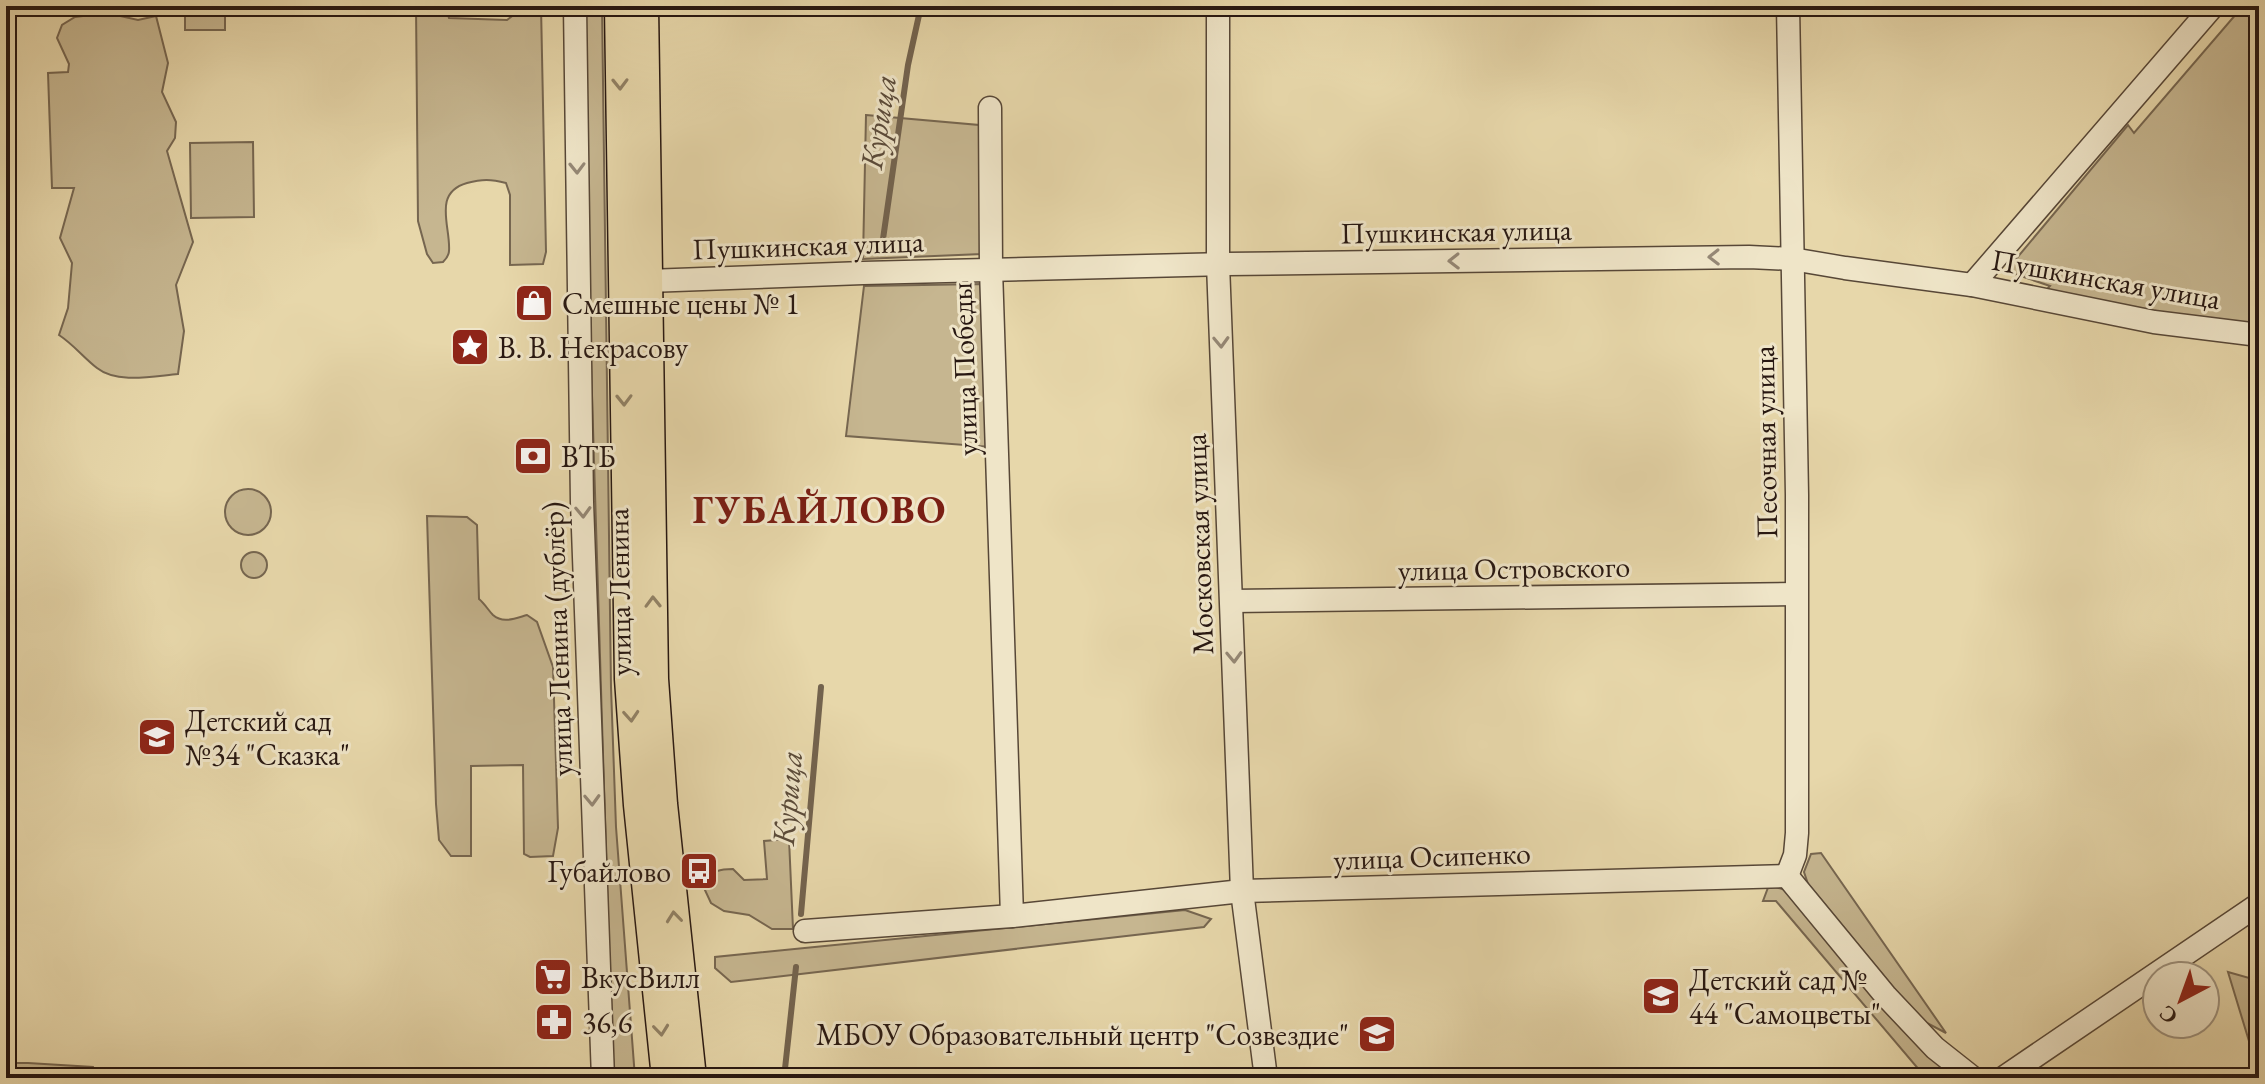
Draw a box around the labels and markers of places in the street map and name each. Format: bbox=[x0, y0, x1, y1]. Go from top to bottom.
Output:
shop icon: Смешные цены № 1 bbox=[513, 282, 555, 324]
place label: Смешные цены № 1 bbox=[562, 284, 800, 323]
place icon: В. В. Некрасову bbox=[449, 326, 491, 368]
place label: В. В. Некрасову bbox=[498, 328, 689, 367]
bank icon: ВТБ bbox=[512, 435, 554, 477]
place label: ВТБ bbox=[561, 437, 616, 476]
place label: Детский сад №34 "Сказка" bbox=[185, 701, 350, 774]
school or university icon: Детский сад №34 "Сказка" bbox=[136, 716, 178, 758]
bus stop icon: Губайлово bbox=[678, 850, 720, 892]
place label: Губайлово bbox=[547, 852, 671, 891]
supermarket icon: ВкусВилл bbox=[532, 956, 574, 998]
place label: ВкусВилл bbox=[581, 958, 700, 997]
place label: Детский сад № 44 "Самоцветы" bbox=[1689, 960, 1881, 1033]
school or university icon: Детский сад № 44 "Самоцветы" bbox=[1640, 975, 1682, 1017]
pharmacy icon: 36,6 bbox=[533, 1001, 575, 1043]
place label: 36,6 bbox=[582, 1003, 632, 1042]
school or university icon: МБОУ Образовательный центр "Созвездие" bbox=[1356, 1013, 1398, 1055]
place label: МБОУ Образовательный центр "Созвездие" bbox=[816, 1015, 1349, 1054]

